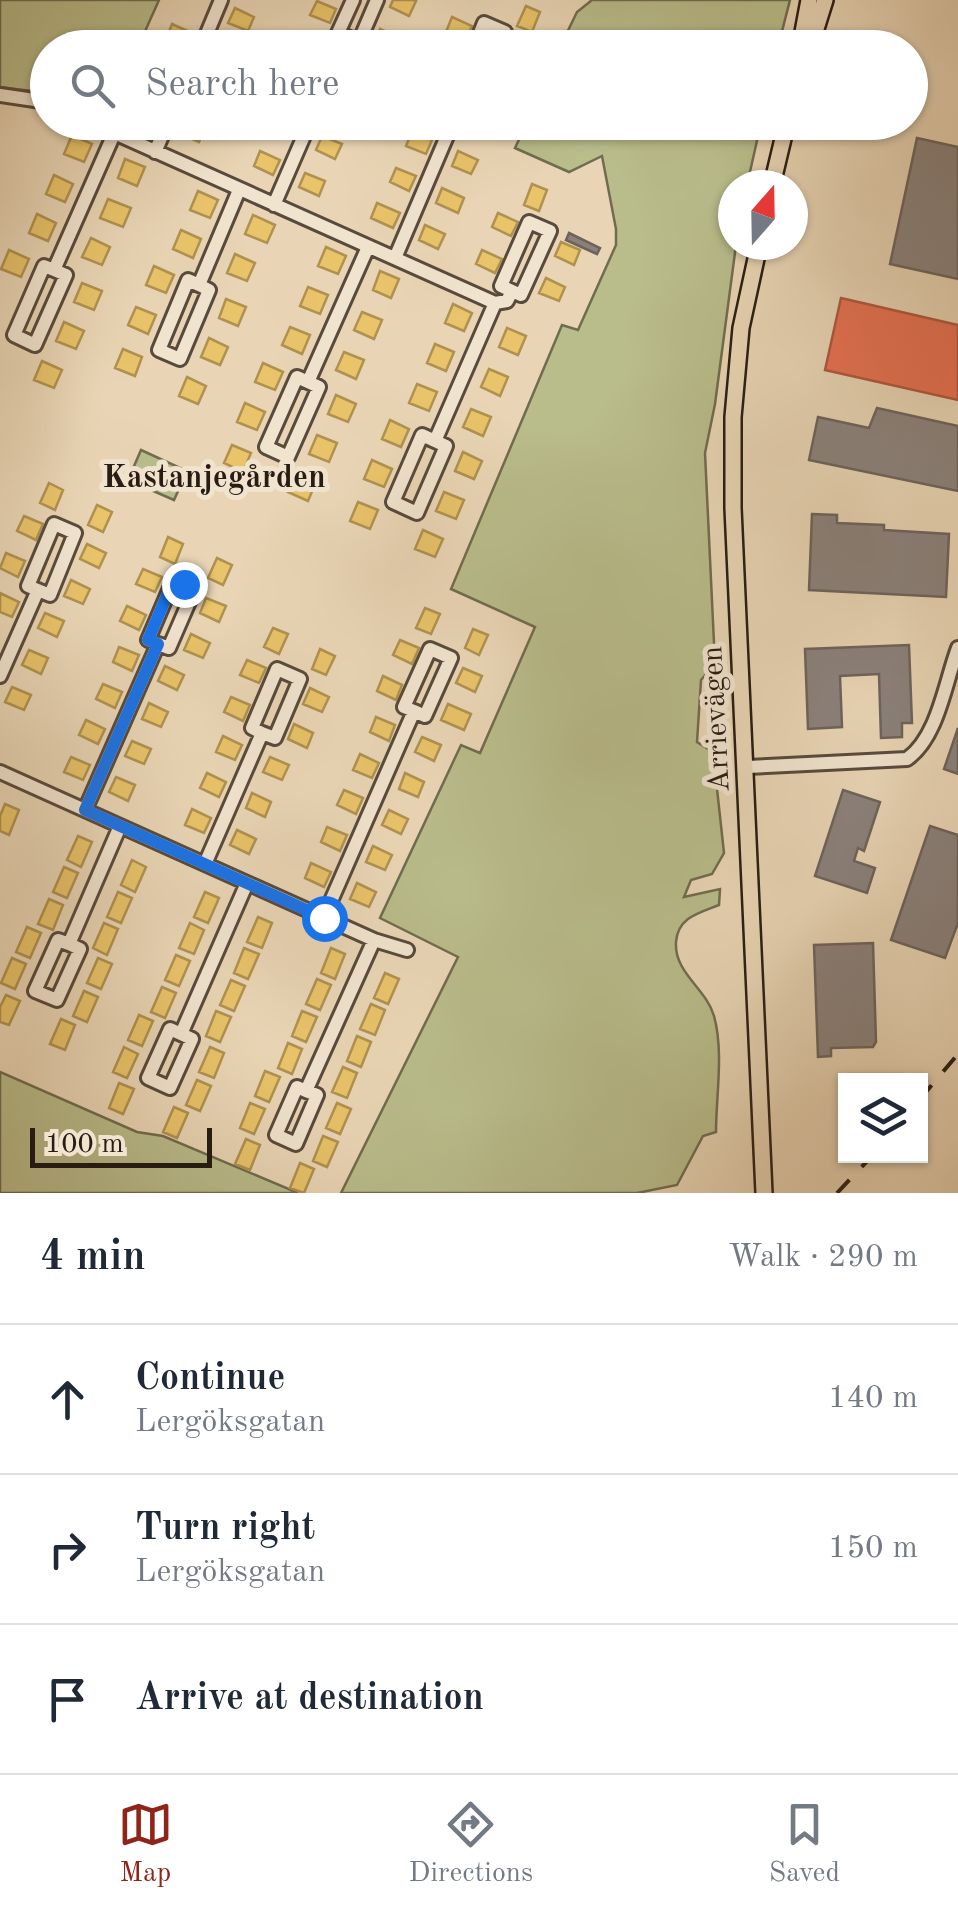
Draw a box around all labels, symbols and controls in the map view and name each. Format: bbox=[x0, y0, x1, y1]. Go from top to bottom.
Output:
search box bbox=[30, 30, 928, 140]
icon: search bbox=[65, 58, 120, 113]
text: Search here bbox=[145, 66, 340, 104]
north arrow bbox=[718, 170, 808, 260]
district label: Kastanjegården bbox=[102, 463, 326, 495]
route end bbox=[162, 562, 208, 608]
street label: Arrievägen bbox=[698, 645, 736, 793]
route start bbox=[302, 896, 348, 942]
map controls bbox=[838, 1073, 928, 1163]
button: layers bbox=[838, 1073, 928, 1163]
scale bar bbox=[30, 1123, 212, 1168]
text: 100 m bbox=[45, 1131, 124, 1159]
text: 4 min bbox=[40, 1237, 146, 1279]
text: Walk · 290 m bbox=[728, 1242, 918, 1274]
text: Continue bbox=[135, 1360, 285, 1398]
icon: ahead bbox=[40, 1372, 95, 1427]
text: 140 m bbox=[828, 1383, 918, 1415]
text: Lergöksgatan bbox=[135, 1407, 325, 1439]
text: Turn right bbox=[135, 1510, 315, 1548]
icon: right bbox=[40, 1522, 95, 1577]
text: 150 m bbox=[828, 1533, 918, 1565]
text: Lergöksgatan bbox=[135, 1557, 325, 1589]
icon: arrive bbox=[40, 1672, 95, 1727]
text: Arrive at destination bbox=[135, 1680, 484, 1718]
tab: Map bbox=[118, 1797, 173, 1892]
tab: Directions bbox=[409, 1797, 533, 1892]
tab: Saved bbox=[769, 1797, 840, 1892]

